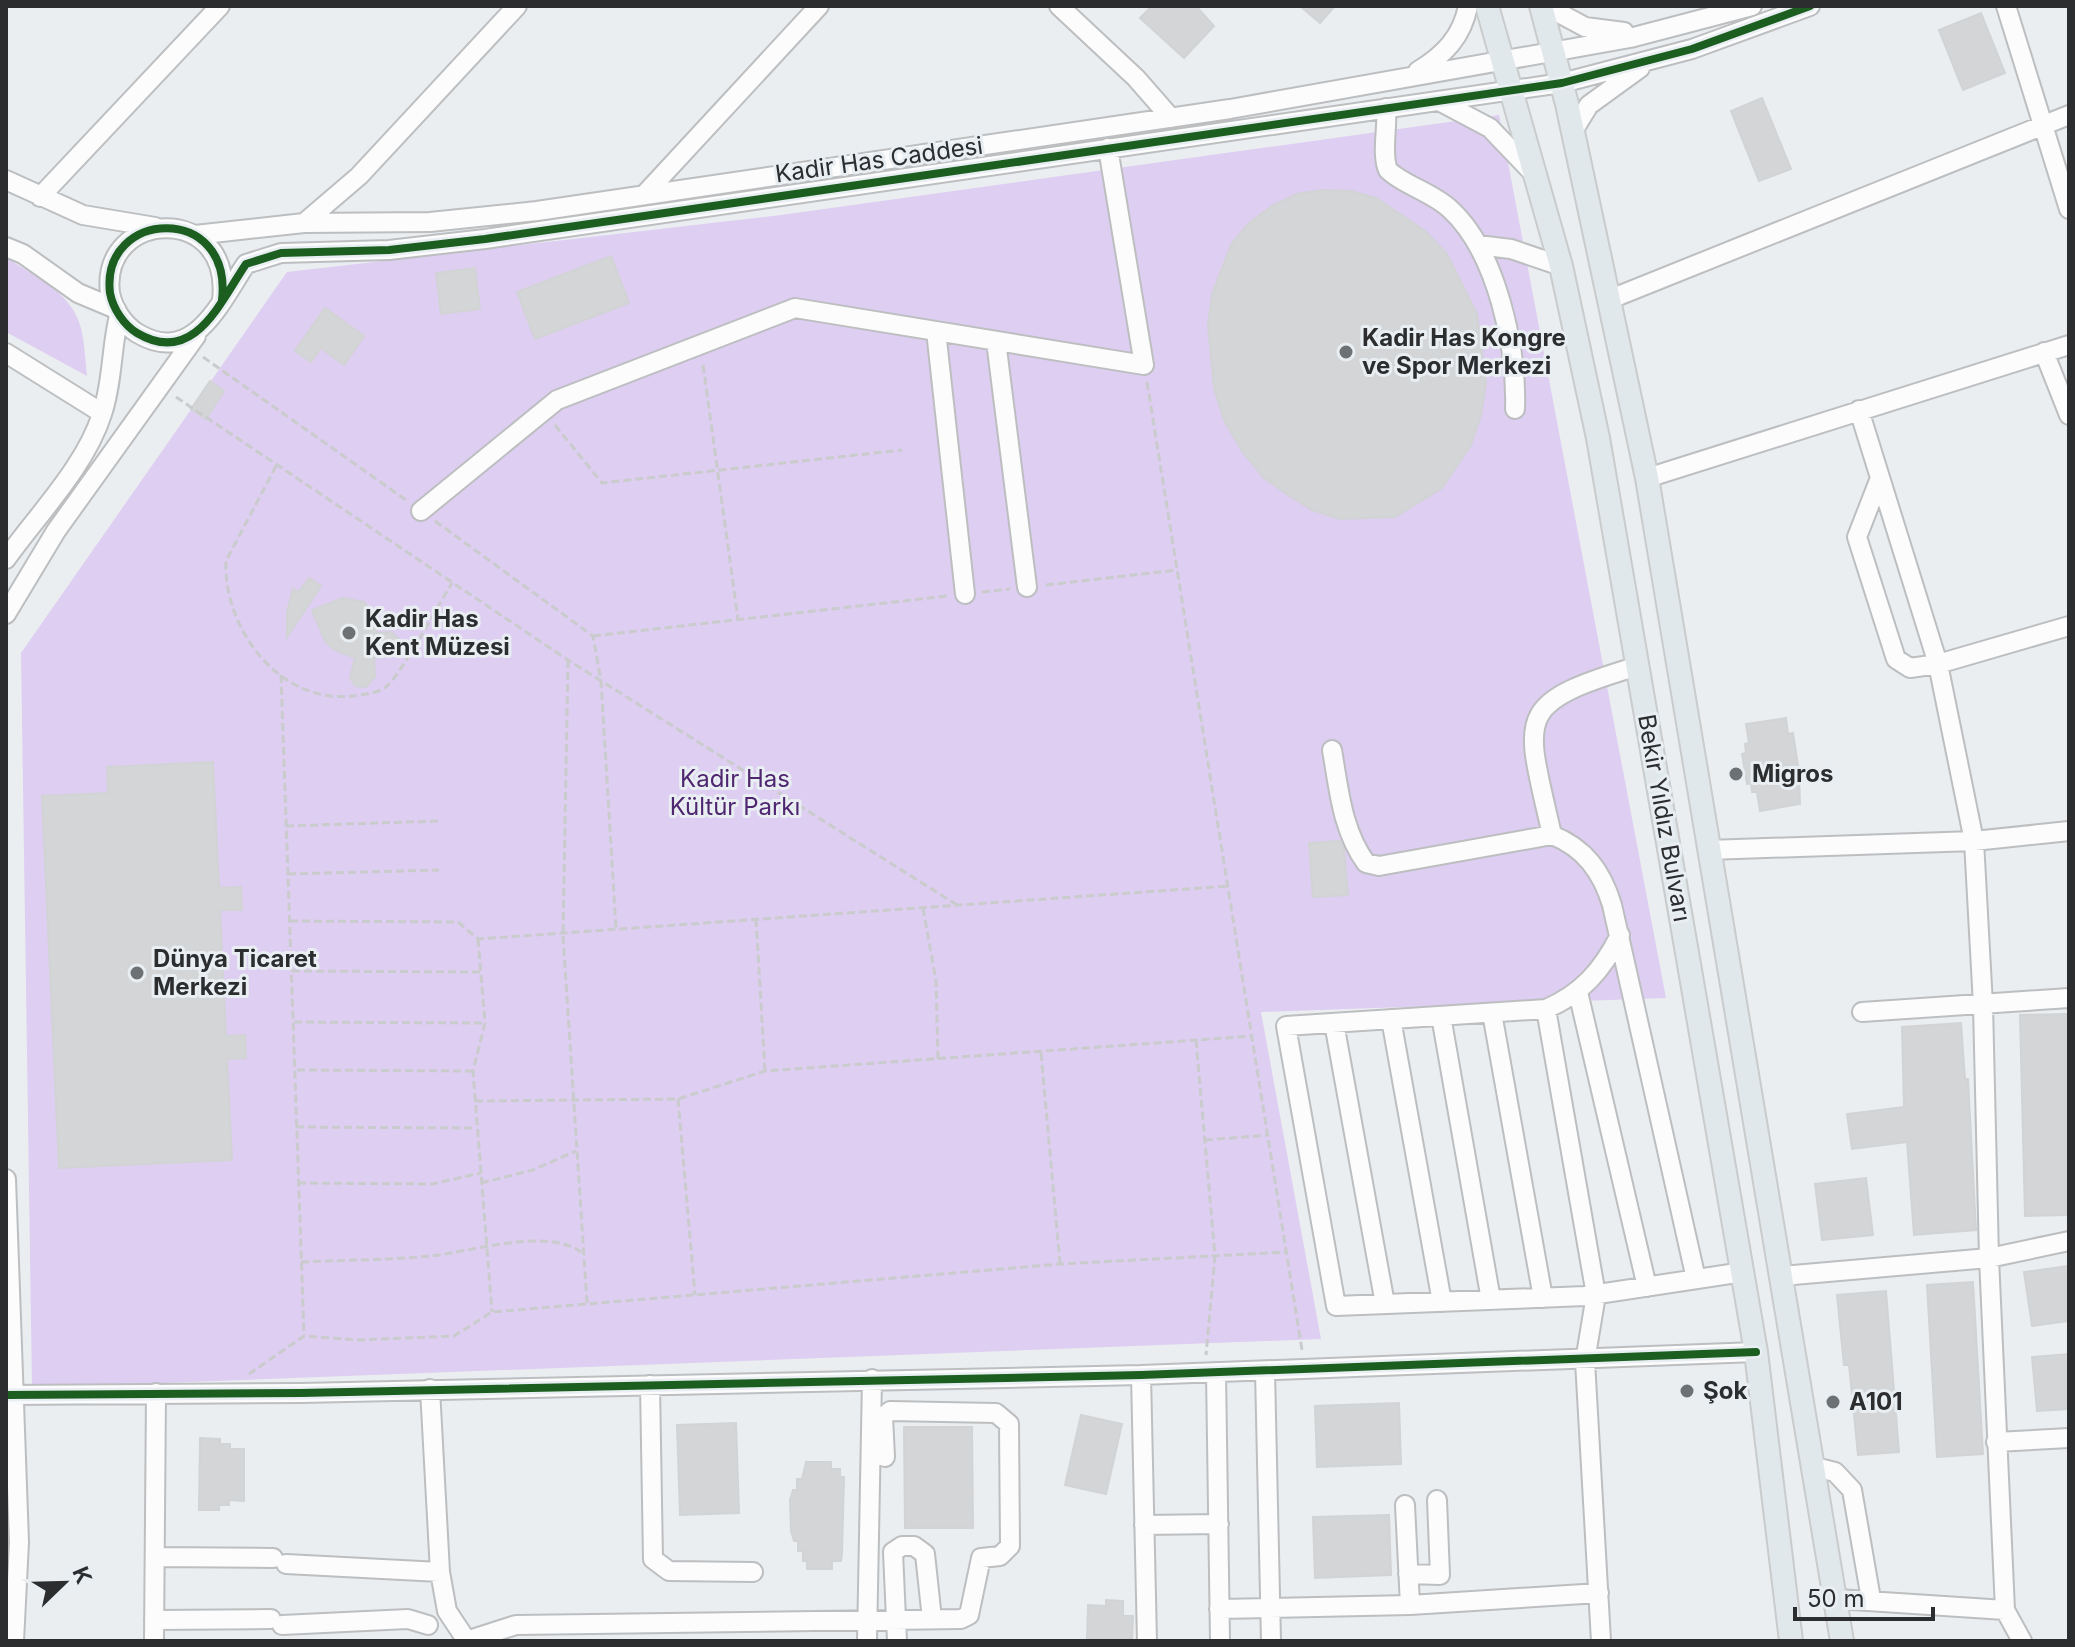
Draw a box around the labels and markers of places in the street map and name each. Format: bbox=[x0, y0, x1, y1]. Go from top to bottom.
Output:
place label: Kadir Has Kongre ve Spor Merkezi bbox=[1362, 323, 1566, 380]
marker: Kadir Has Kongre ve Spor Merkezi bbox=[1337, 343, 1355, 361]
place label: Kadir Has Kent Müzesi bbox=[365, 604, 510, 661]
marker: Kadir Has Kent Müzesi bbox=[340, 624, 358, 642]
place label: Migros bbox=[1752, 759, 1833, 788]
marker: Migros bbox=[1727, 765, 1745, 783]
place label: Dünya Ticaret Merkezi bbox=[153, 944, 317, 1001]
marker: Dünya Ticaret Merkezi bbox=[128, 964, 146, 982]
place label: Şok bbox=[1703, 1376, 1747, 1405]
marker: Şok bbox=[1678, 1382, 1696, 1400]
place label: A101 bbox=[1849, 1387, 1903, 1416]
marker: A101 bbox=[1824, 1393, 1842, 1411]

